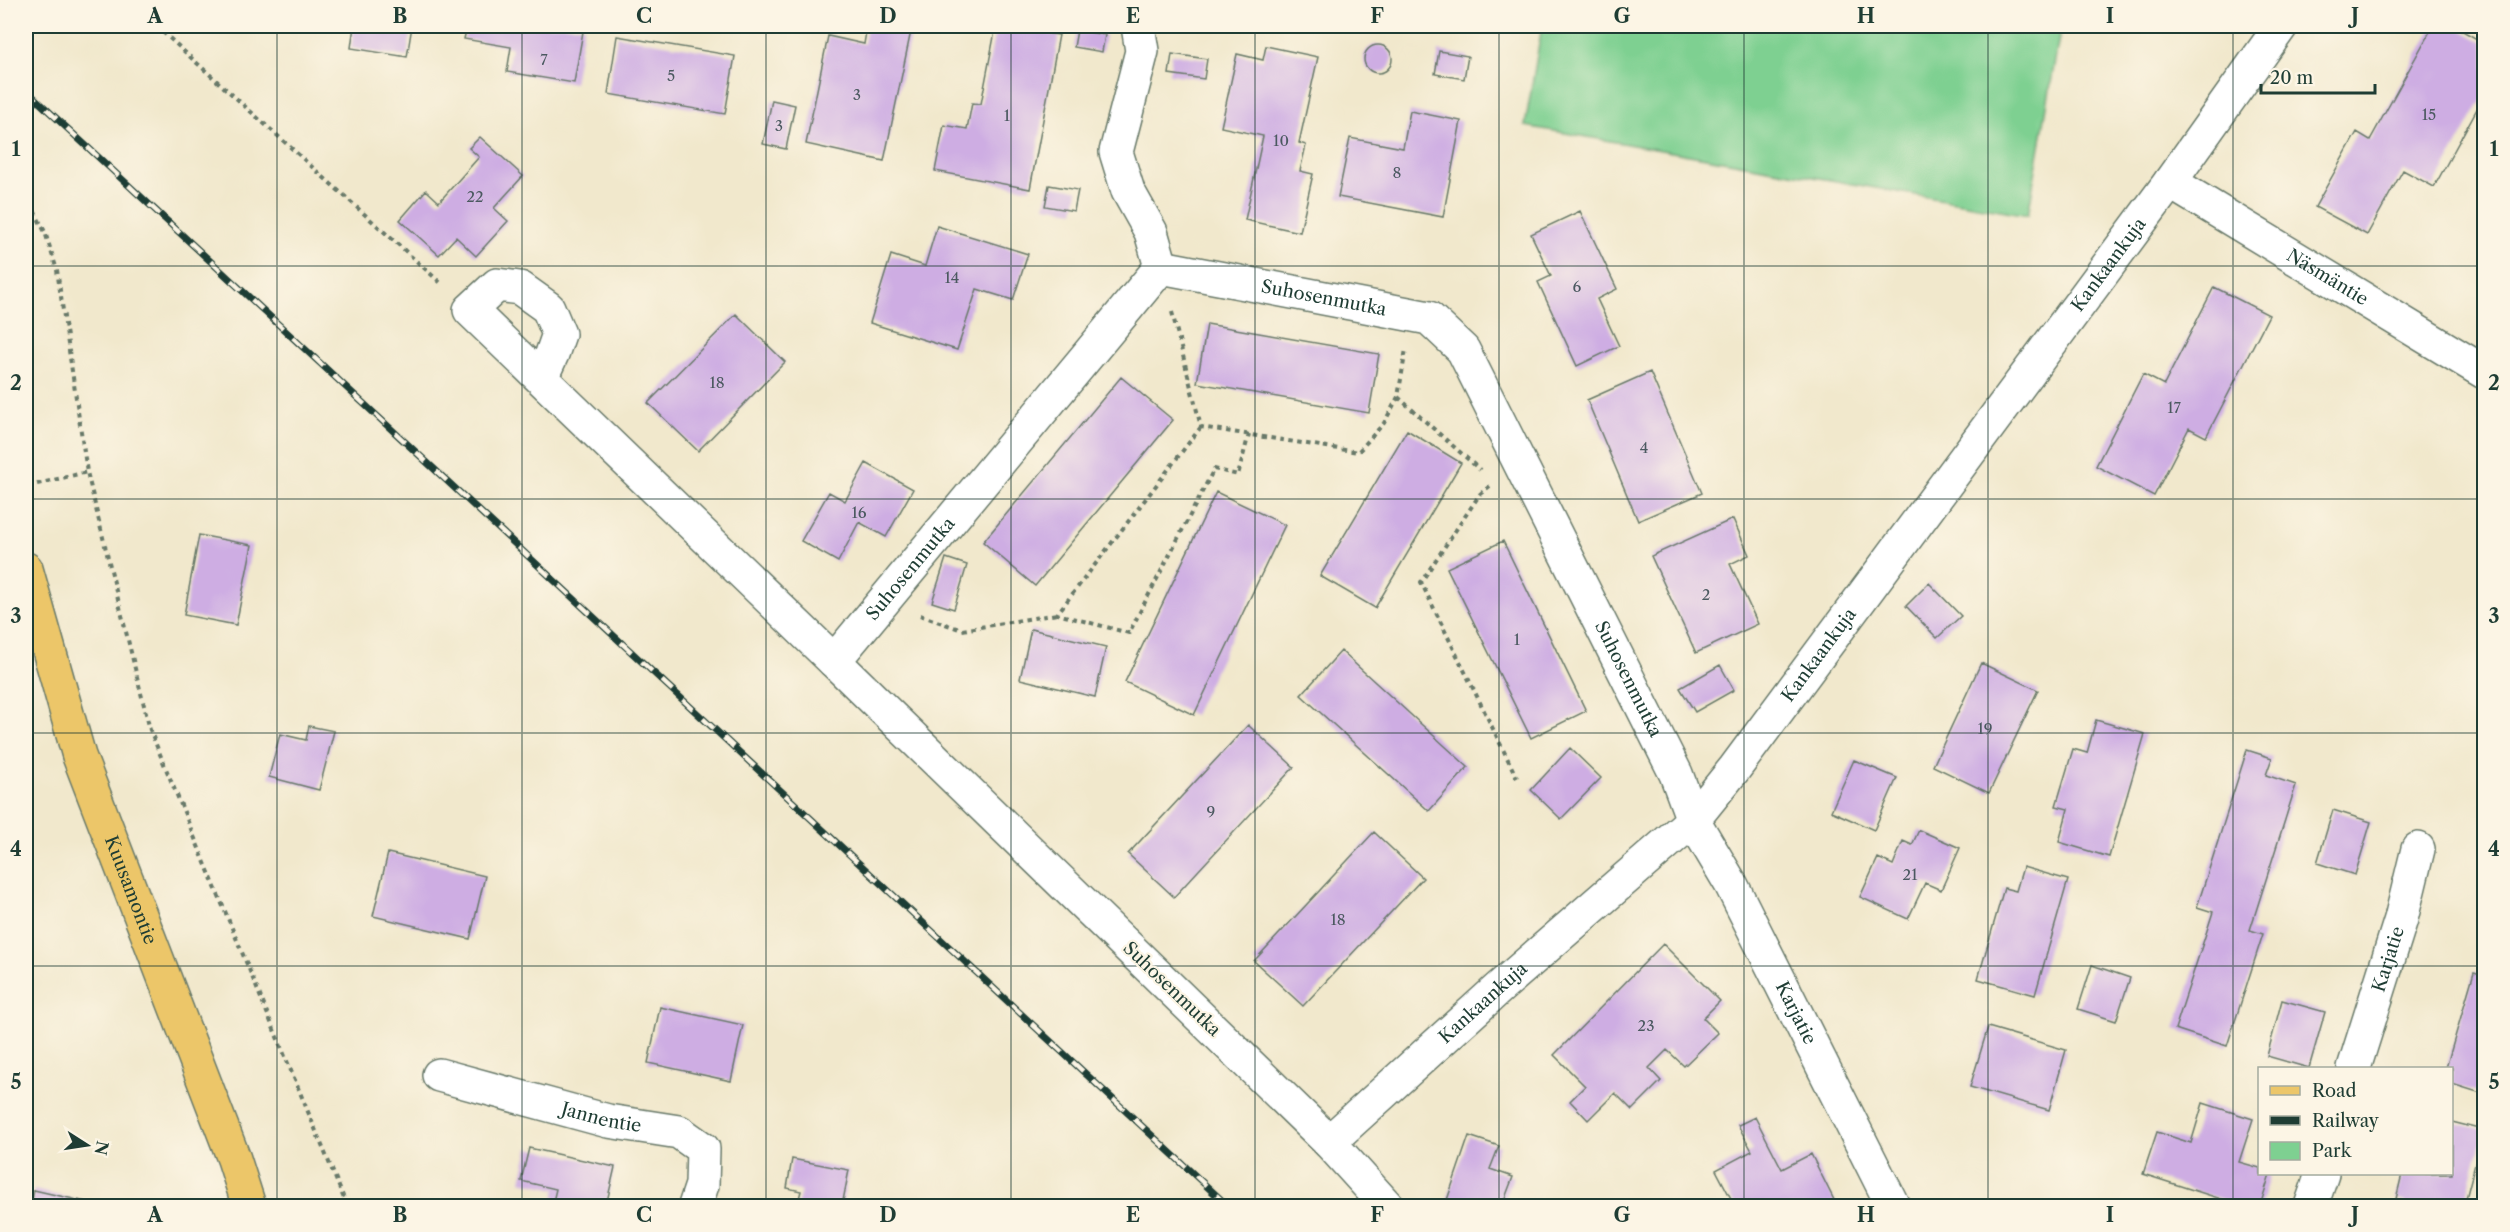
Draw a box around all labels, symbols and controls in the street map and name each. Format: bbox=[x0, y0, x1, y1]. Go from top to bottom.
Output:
text: A bbox=[146, 4, 163, 28]
text: B bbox=[393, 4, 408, 28]
text: C bbox=[636, 4, 652, 28]
text: D bbox=[879, 4, 897, 28]
text: E bbox=[1126, 4, 1140, 28]
text: F bbox=[1370, 4, 1384, 28]
text: G bbox=[1614, 4, 1631, 28]
text: H bbox=[1857, 4, 1875, 28]
text: I bbox=[2106, 4, 2114, 28]
text: J bbox=[2347, 4, 2359, 28]
house number: 7 bbox=[540, 50, 548, 69]
scale bar bbox=[2261, 57, 2375, 95]
house number: 5 bbox=[667, 66, 675, 85]
text: 20 m bbox=[2270, 67, 2314, 89]
house number: 3 bbox=[853, 85, 861, 104]
house number: 15 bbox=[2422, 105, 2436, 124]
house number: 1 bbox=[1004, 106, 1011, 125]
house number: 3 bbox=[775, 116, 783, 135]
house number: 10 bbox=[1273, 131, 1289, 150]
text: 1 bbox=[12, 137, 21, 161]
text: 1 bbox=[2490, 137, 2499, 161]
house number: 8 bbox=[1393, 163, 1402, 182]
house number: 22 bbox=[466, 187, 484, 206]
street label: Kankaankuja bbox=[2067, 213, 2151, 316]
street label: Näsmäntie bbox=[2283, 244, 2372, 310]
house number: 14 bbox=[945, 268, 959, 287]
street label: Suhosenmutka bbox=[1259, 275, 1389, 321]
house number: 6 bbox=[1573, 277, 1582, 296]
text: 2 bbox=[10, 371, 22, 395]
text: 2 bbox=[2488, 371, 2500, 395]
house number: 18 bbox=[709, 373, 725, 392]
house number: 17 bbox=[2167, 398, 2181, 417]
house number: 4 bbox=[1640, 438, 1648, 457]
house number: 16 bbox=[851, 503, 867, 522]
street label: Suhosenmutka bbox=[861, 512, 960, 625]
house number: 2 bbox=[1702, 585, 1710, 604]
street label: Kankaankuja bbox=[1777, 603, 1861, 706]
text: 3 bbox=[10, 604, 22, 628]
text: 3 bbox=[2488, 604, 2500, 628]
street label: Suhosenmutka bbox=[1590, 617, 1667, 741]
house number: 1 bbox=[1514, 630, 1521, 649]
house number: 19 bbox=[1977, 719, 1993, 738]
house number: 9 bbox=[1207, 802, 1215, 821]
street label: Kuusamontie bbox=[100, 833, 161, 947]
text: 4 bbox=[10, 837, 22, 861]
text: 4 bbox=[2488, 837, 2500, 861]
house number: 21 bbox=[1903, 865, 1918, 884]
house number: 18 bbox=[1330, 910, 1346, 929]
street label: Karjatie bbox=[2368, 924, 2409, 995]
street label: Suhosenmutka bbox=[1119, 937, 1226, 1041]
street label: Kankaankuja bbox=[1434, 957, 1532, 1048]
street label: Karjatie bbox=[1771, 978, 1821, 1048]
house number: 23 bbox=[1638, 1016, 1654, 1035]
legend bbox=[2258, 1067, 2453, 1175]
text: 5 bbox=[10, 1070, 22, 1094]
text: 5 bbox=[2488, 1070, 2500, 1094]
text: Road bbox=[2312, 1080, 2357, 1102]
street label: Jannentie bbox=[556, 1097, 643, 1137]
text: Railway bbox=[2312, 1110, 2380, 1132]
north arrow bbox=[57, 1115, 117, 1175]
text: N bbox=[90, 1139, 113, 1157]
text: Park bbox=[2312, 1140, 2353, 1162]
text: A bbox=[146, 1203, 163, 1227]
text: B bbox=[393, 1203, 408, 1227]
text: C bbox=[636, 1203, 652, 1227]
text: D bbox=[879, 1203, 897, 1227]
text: E bbox=[1126, 1203, 1140, 1227]
text: F bbox=[1370, 1203, 1384, 1227]
text: G bbox=[1614, 1203, 1631, 1227]
text: H bbox=[1857, 1203, 1875, 1227]
text: I bbox=[2106, 1203, 2114, 1227]
text: J bbox=[2347, 1203, 2359, 1227]

